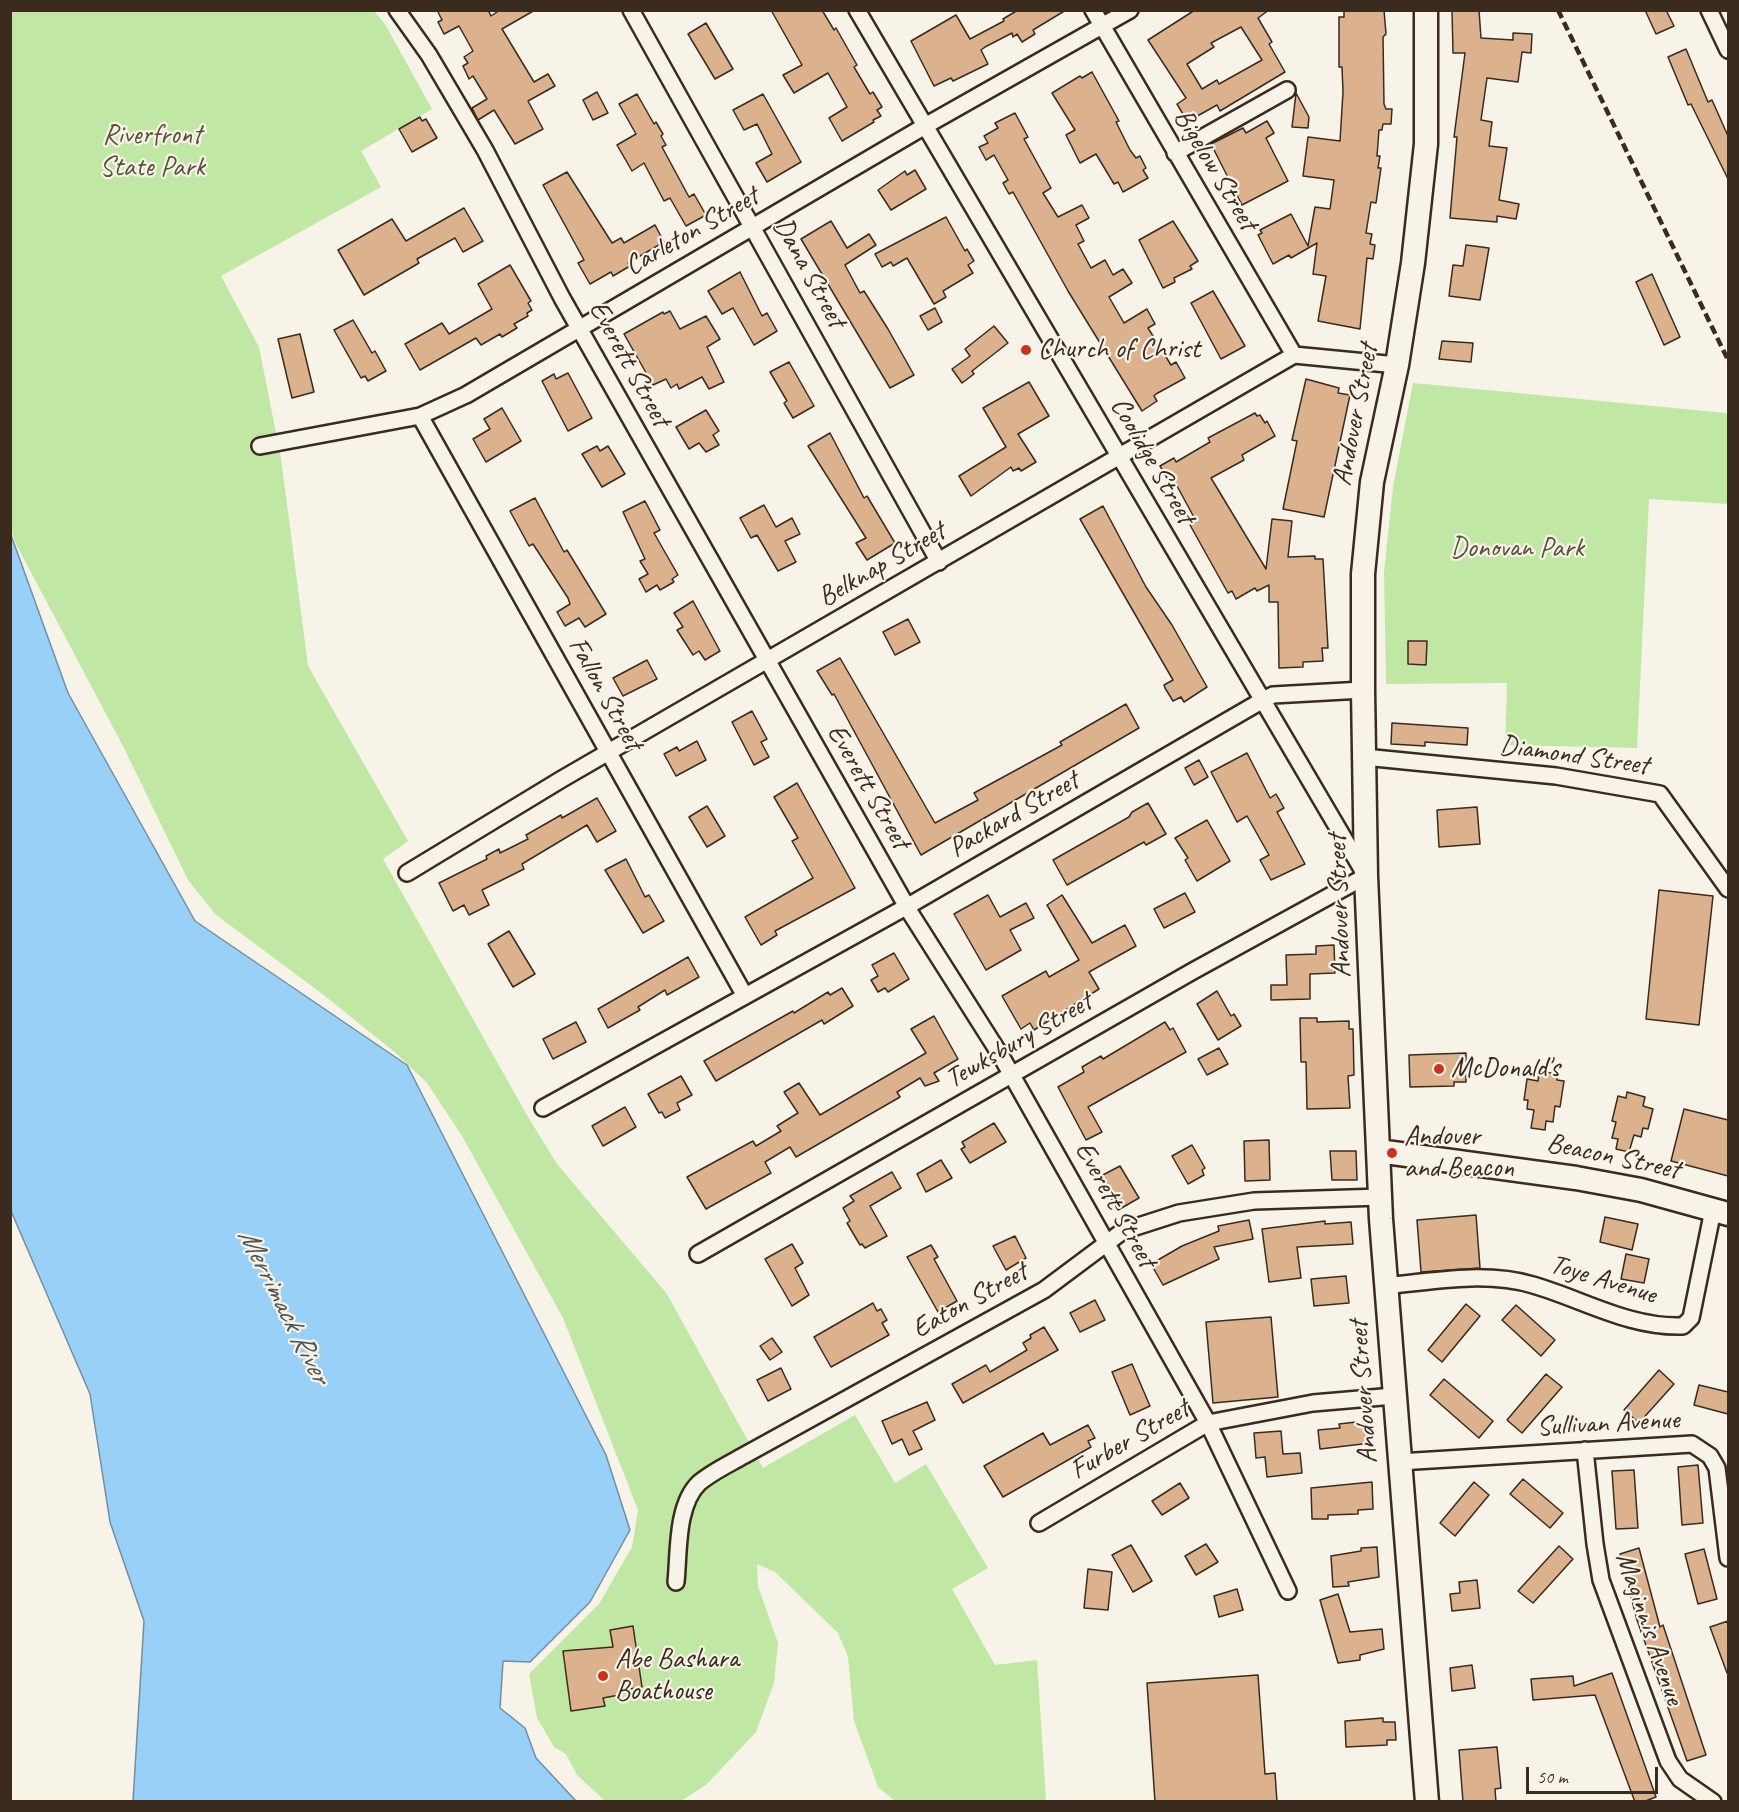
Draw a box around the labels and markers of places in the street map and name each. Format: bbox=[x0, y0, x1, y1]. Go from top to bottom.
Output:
place label: Church of Christ bbox=[1038, 333, 1200, 367]
marker: Church of Christ bbox=[1019, 343, 1033, 357]
place label: McDonald's bbox=[1451, 1052, 1560, 1086]
marker: McDonald's bbox=[1432, 1062, 1446, 1076]
place label: Andover and Beacon bbox=[1404, 1120, 1514, 1186]
marker: Andover and Beacon bbox=[1385, 1146, 1399, 1160]
place label: Abe Bashara Boathouse bbox=[615, 1643, 739, 1709]
marker: Abe Bashara Boathouse bbox=[596, 1669, 610, 1683]

